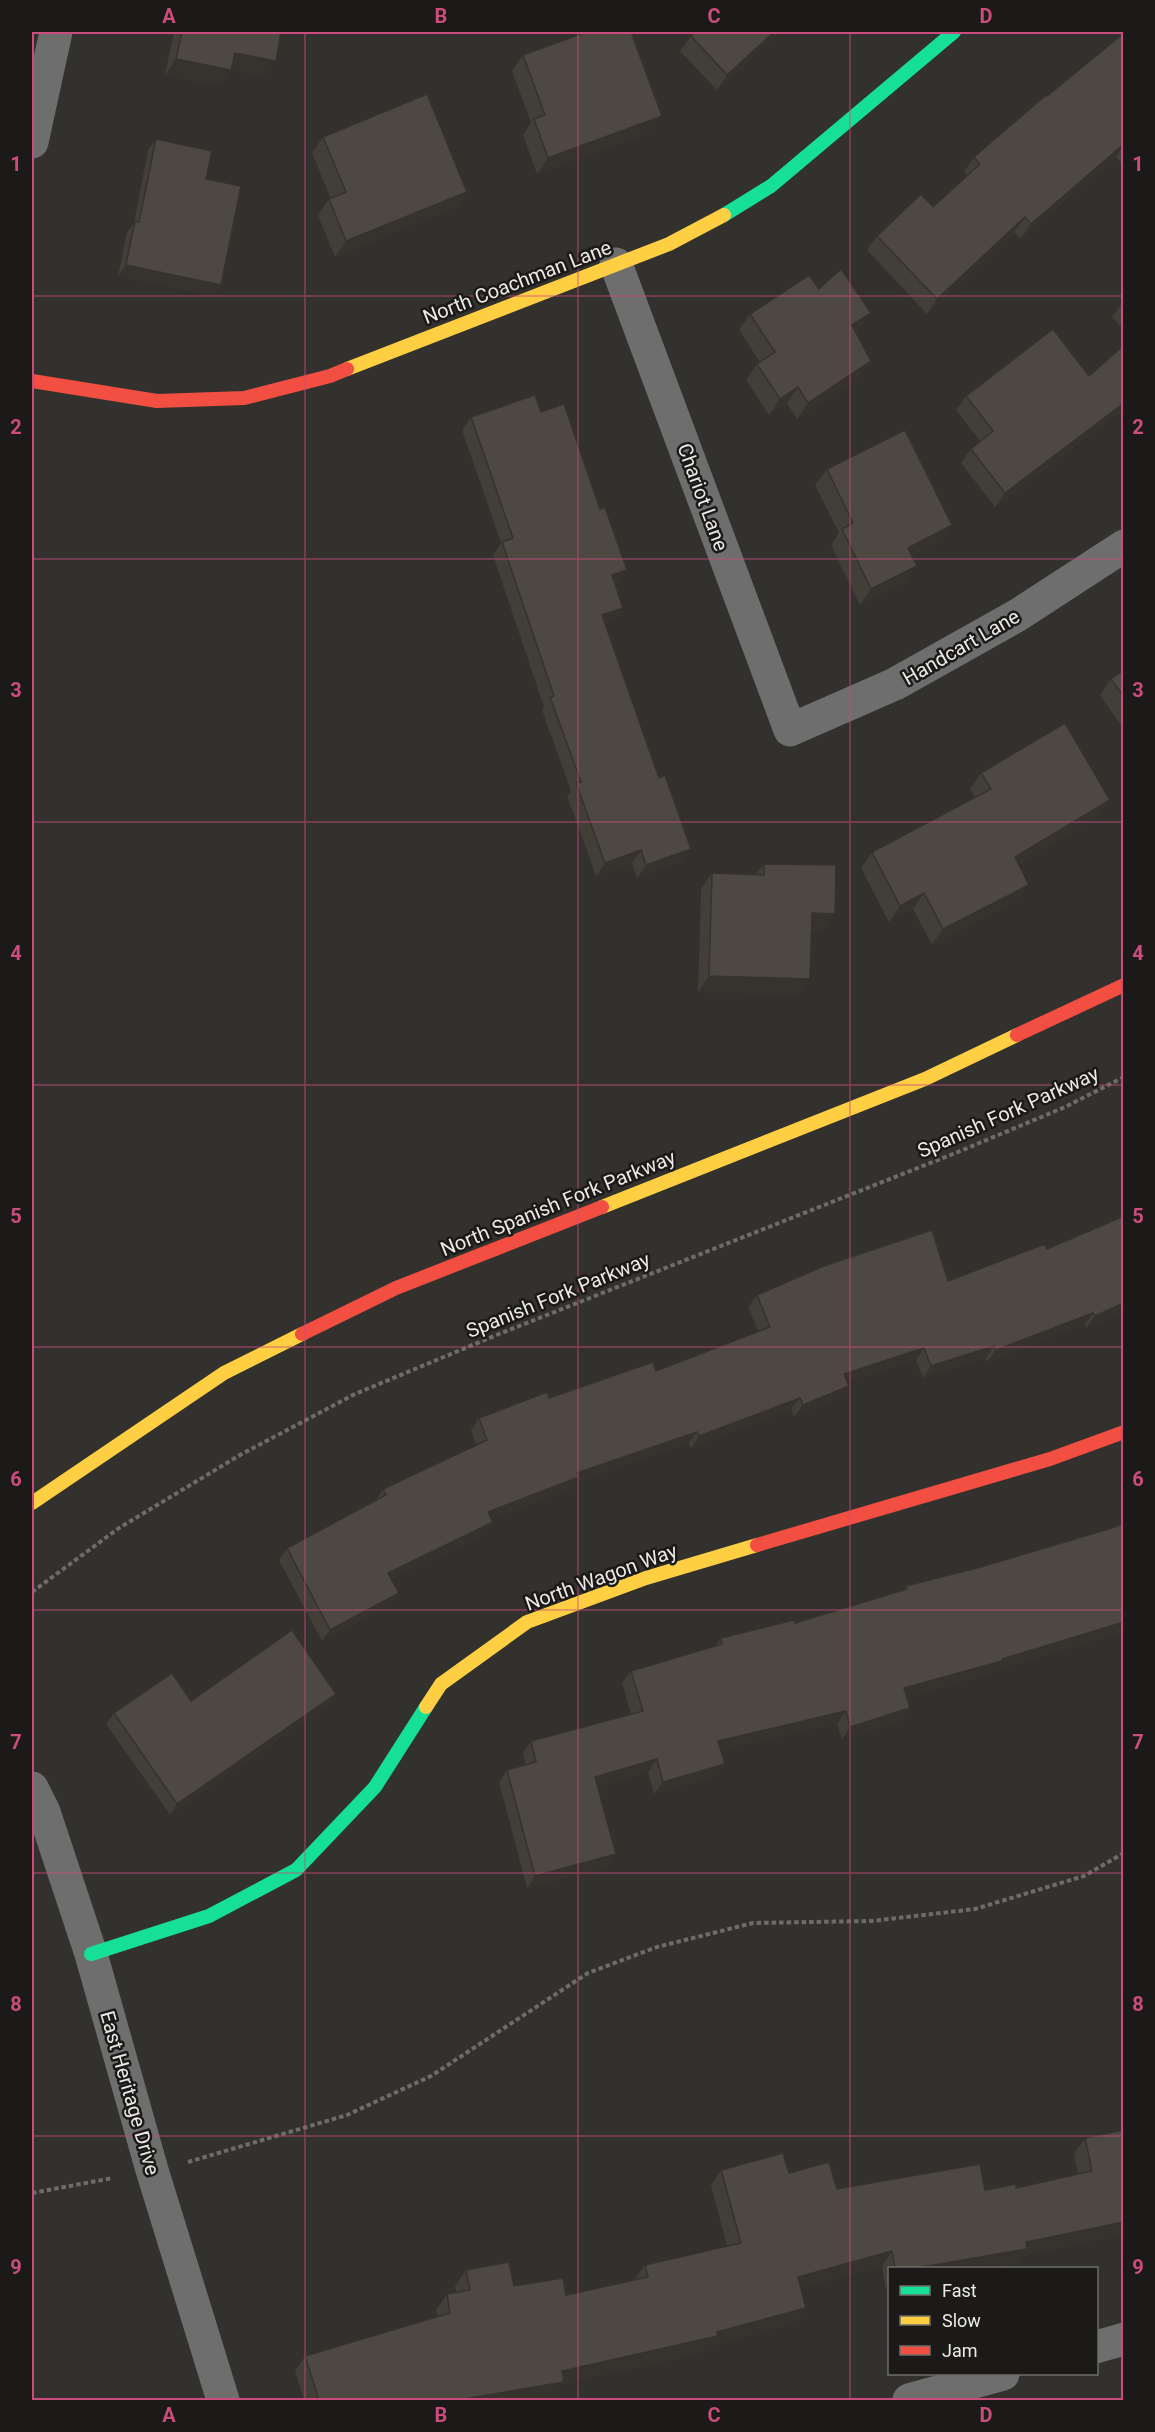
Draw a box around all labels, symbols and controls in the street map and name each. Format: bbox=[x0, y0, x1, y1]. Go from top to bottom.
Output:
text: A bbox=[162, 4, 176, 28]
text: B bbox=[435, 4, 447, 28]
text: C bbox=[707, 4, 721, 28]
text: D bbox=[980, 4, 993, 28]
text: 1 bbox=[10, 152, 22, 176]
text: 1 bbox=[1132, 152, 1144, 176]
street label: North Coachman Lane bbox=[419, 235, 615, 329]
text: 2 bbox=[10, 415, 22, 439]
text: 2 bbox=[1132, 415, 1144, 439]
street label: Chariot Lane bbox=[672, 440, 734, 554]
street label: Handcart Lane bbox=[898, 604, 1024, 690]
text: 3 bbox=[10, 678, 22, 702]
text: 3 bbox=[1132, 678, 1144, 702]
text: 4 bbox=[10, 941, 22, 965]
text: 4 bbox=[1132, 941, 1144, 965]
street label: Spanish Fork Parkway bbox=[914, 1061, 1103, 1163]
street label: North Spanish Fork Parkway bbox=[437, 1145, 679, 1261]
text: 5 bbox=[10, 1204, 22, 1228]
text: 5 bbox=[1132, 1204, 1144, 1228]
street label: Spanish Fork Parkway bbox=[463, 1247, 654, 1343]
text: 6 bbox=[10, 1467, 22, 1491]
text: 6 bbox=[1132, 1467, 1144, 1491]
street label: North Wagon Way bbox=[522, 1538, 681, 1616]
text: 7 bbox=[10, 1730, 22, 1754]
text: 7 bbox=[1132, 1730, 1144, 1754]
text: 8 bbox=[10, 1992, 22, 2016]
text: 8 bbox=[1132, 1992, 1144, 2016]
street label: East Heritage Drive bbox=[95, 2008, 165, 2178]
text: 9 bbox=[10, 2255, 22, 2279]
text: 9 bbox=[1132, 2255, 1144, 2279]
legend bbox=[888, 2267, 1098, 2375]
text: Fast bbox=[942, 2280, 977, 2301]
text: Slow bbox=[942, 2310, 981, 2331]
text: Jam bbox=[942, 2340, 978, 2361]
text: A bbox=[162, 2403, 176, 2427]
text: B bbox=[435, 2403, 447, 2427]
text: C bbox=[707, 2403, 721, 2427]
text: D bbox=[980, 2403, 993, 2427]

